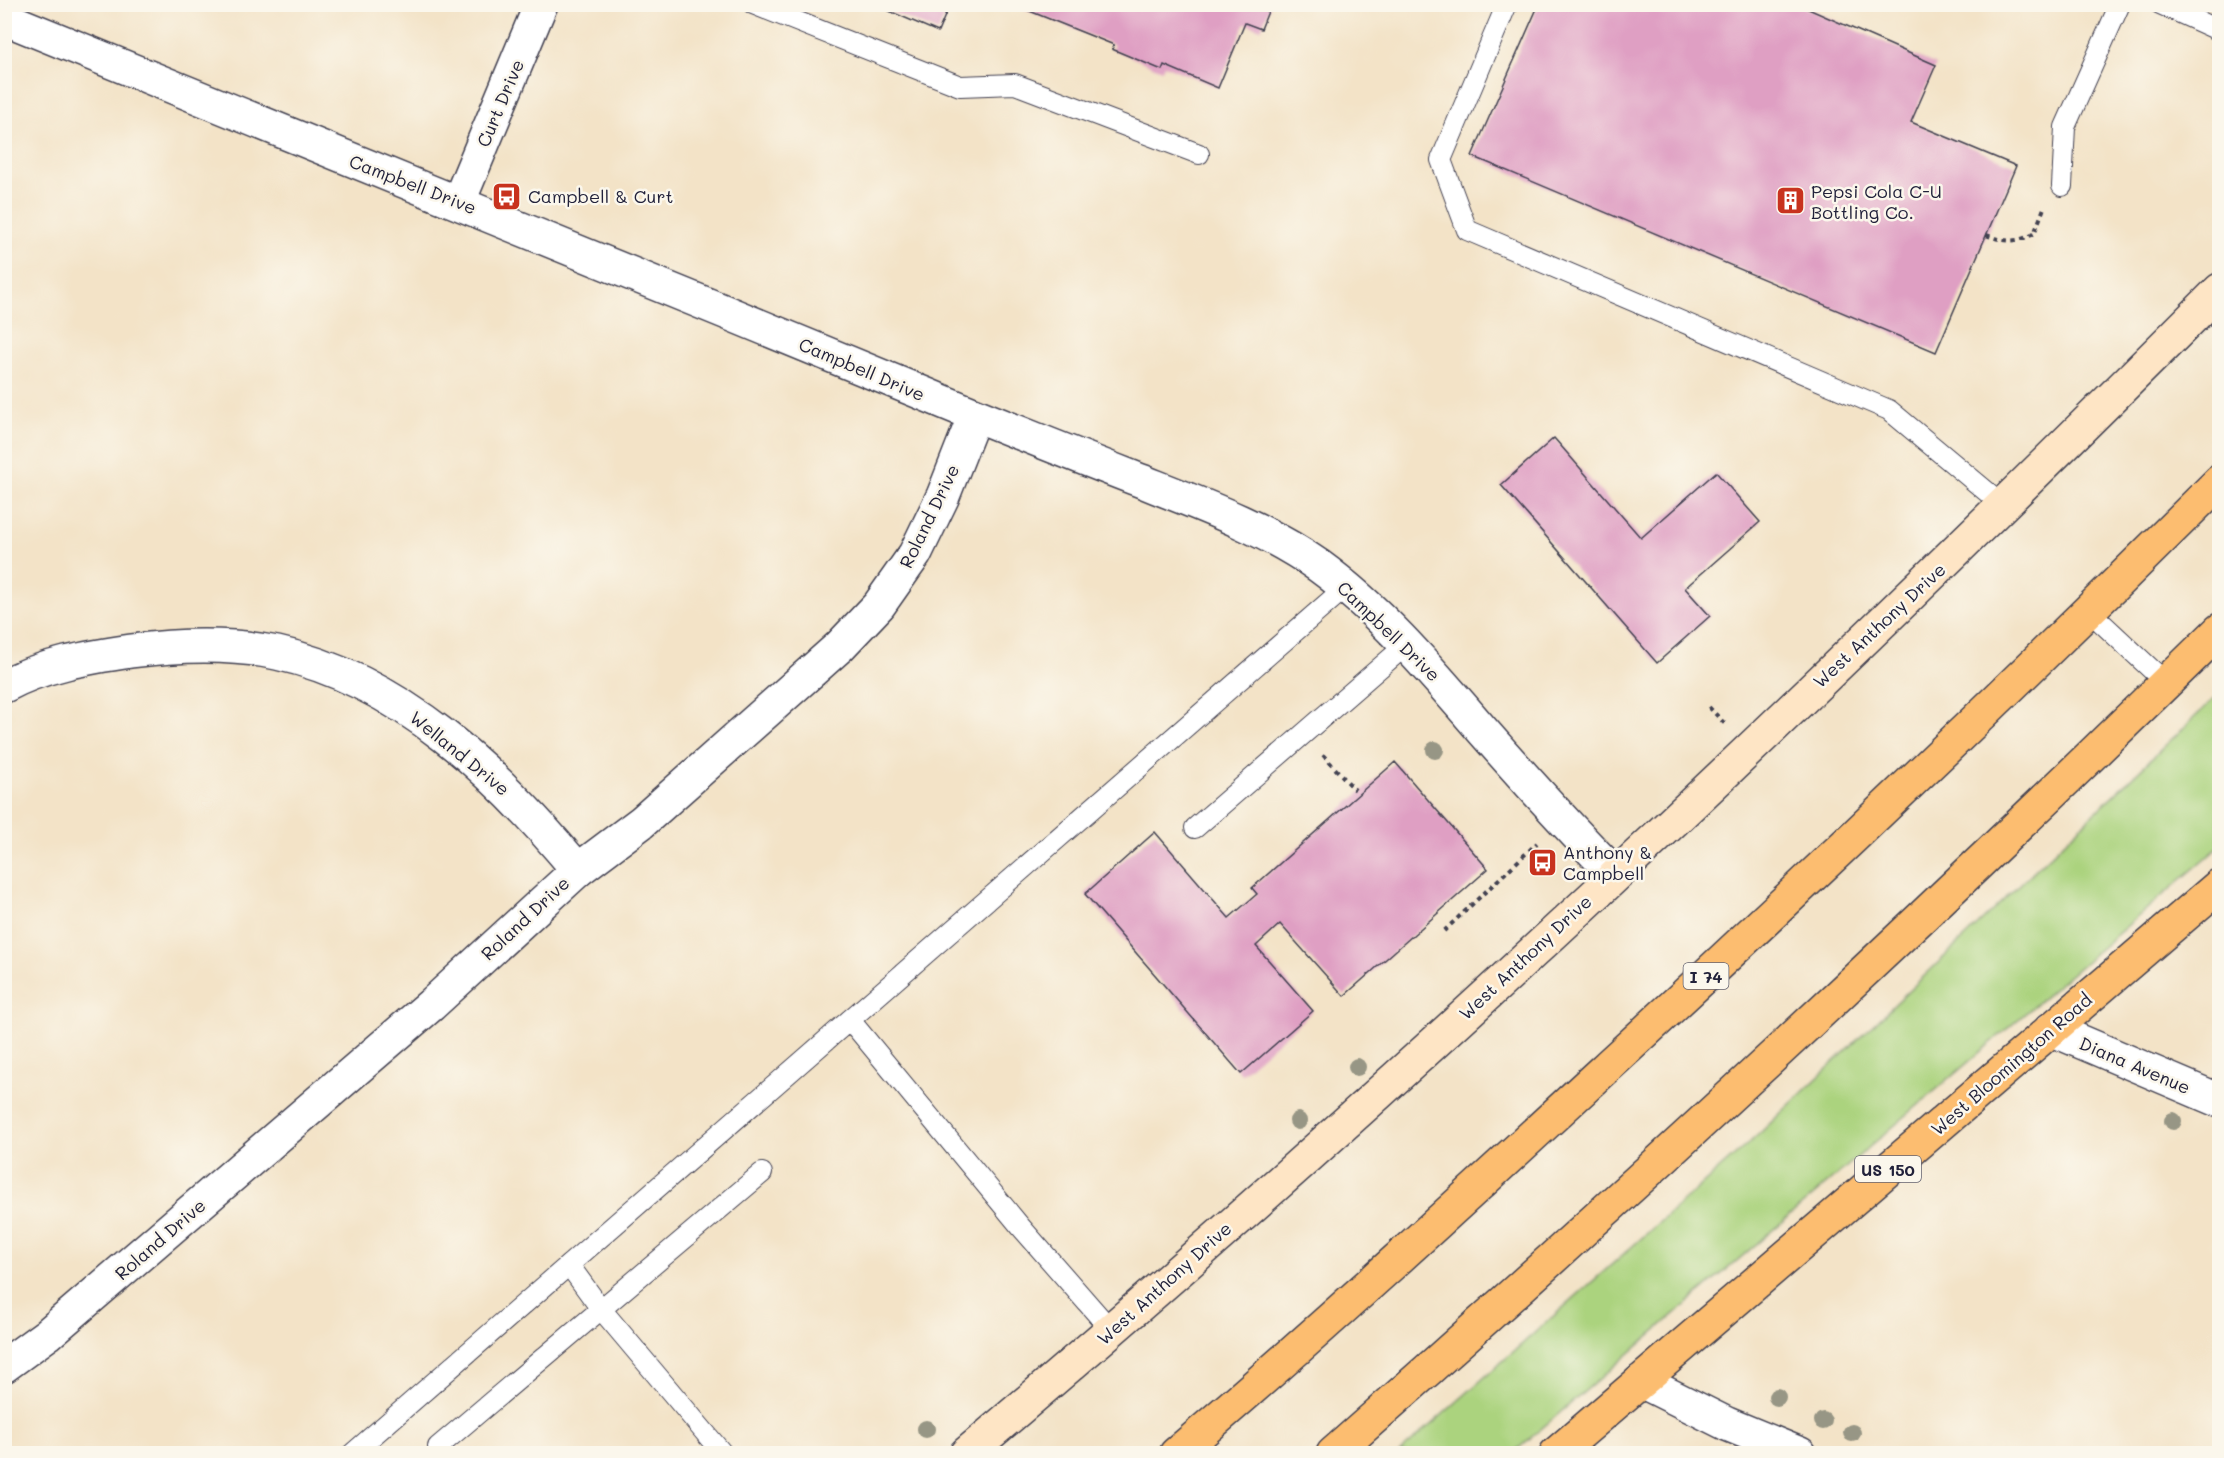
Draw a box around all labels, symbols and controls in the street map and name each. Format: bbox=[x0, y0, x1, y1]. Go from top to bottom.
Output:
street label: Curt Drive bbox=[471, 56, 529, 150]
street label: Campbell Drive bbox=[346, 149, 480, 219]
place label: Pepsi Cola C-U Bottling Co. bbox=[1811, 179, 1942, 224]
bus stop icon: Campbell & Curt bbox=[491, 180, 523, 212]
place label: Campbell & Curt bbox=[528, 184, 673, 208]
building icon: Pepsi Cola C-U Bottling Co. bbox=[1774, 185, 1806, 217]
street label: Campbell Drive bbox=[795, 332, 929, 406]
street label: Roland Drive bbox=[894, 460, 964, 572]
street label: West Anthony Drive bbox=[1807, 557, 1951, 693]
street label: Campbell Drive bbox=[1332, 576, 1446, 686]
street label: Welland Drive bbox=[405, 705, 515, 801]
place label: Anthony & Campbell bbox=[1563, 840, 1652, 885]
bus stop icon: Anthony & Campbell bbox=[1526, 846, 1558, 878]
street label: Roland Drive bbox=[476, 871, 574, 965]
street label: West Anthony Drive bbox=[1453, 889, 1597, 1025]
road number: I 74 bbox=[1684, 963, 1728, 989]
street label: West Bloomington Road bbox=[1925, 987, 2097, 1141]
street label: Diana Avenue bbox=[2076, 1031, 2194, 1099]
road number: US 150 bbox=[1855, 1156, 1921, 1182]
street label: Roland Drive bbox=[110, 1193, 210, 1285]
street label: West Anthony Drive bbox=[1092, 1216, 1236, 1350]

